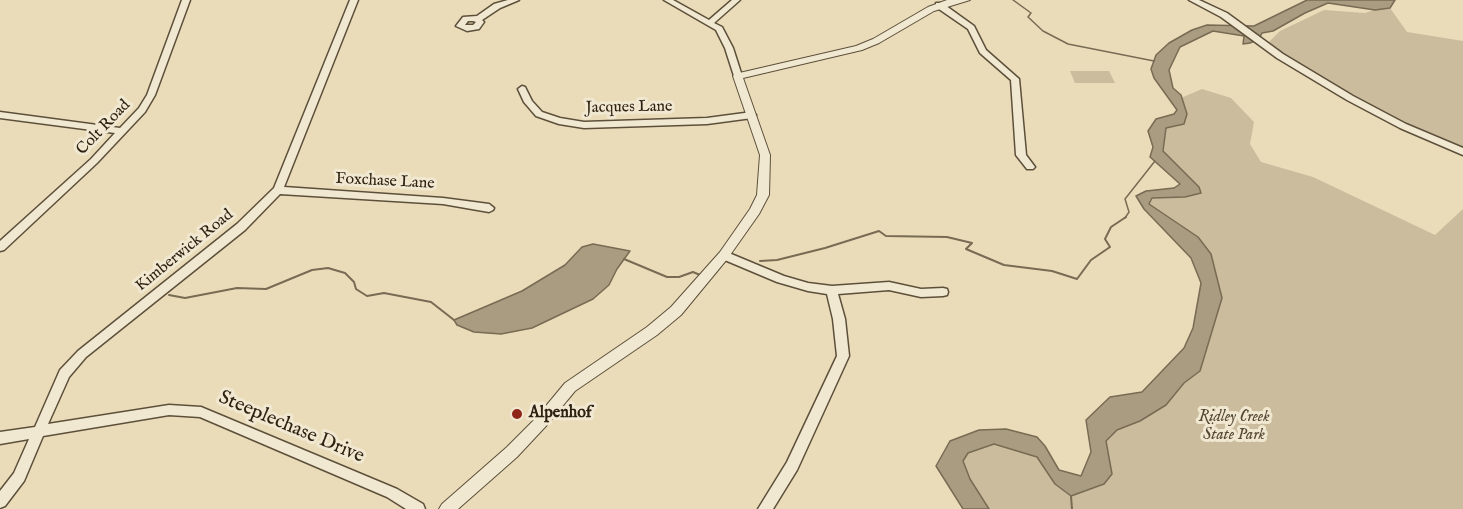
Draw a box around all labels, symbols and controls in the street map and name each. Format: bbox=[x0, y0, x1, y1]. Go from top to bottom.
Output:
street label: Colt Road bbox=[73, 96, 135, 160]
street label: Jacques Lane bbox=[585, 98, 673, 118]
street label: Foxchase Lane bbox=[335, 170, 435, 194]
street label: Kimberwick Road bbox=[132, 206, 238, 296]
street label: Steeplechase Drive bbox=[215, 387, 367, 469]
place label: Alpenhof bbox=[529, 404, 592, 424]
marker: Alpenhof bbox=[510, 407, 524, 421]
park label: Ridley Creek State Park bbox=[1198, 408, 1270, 446]

